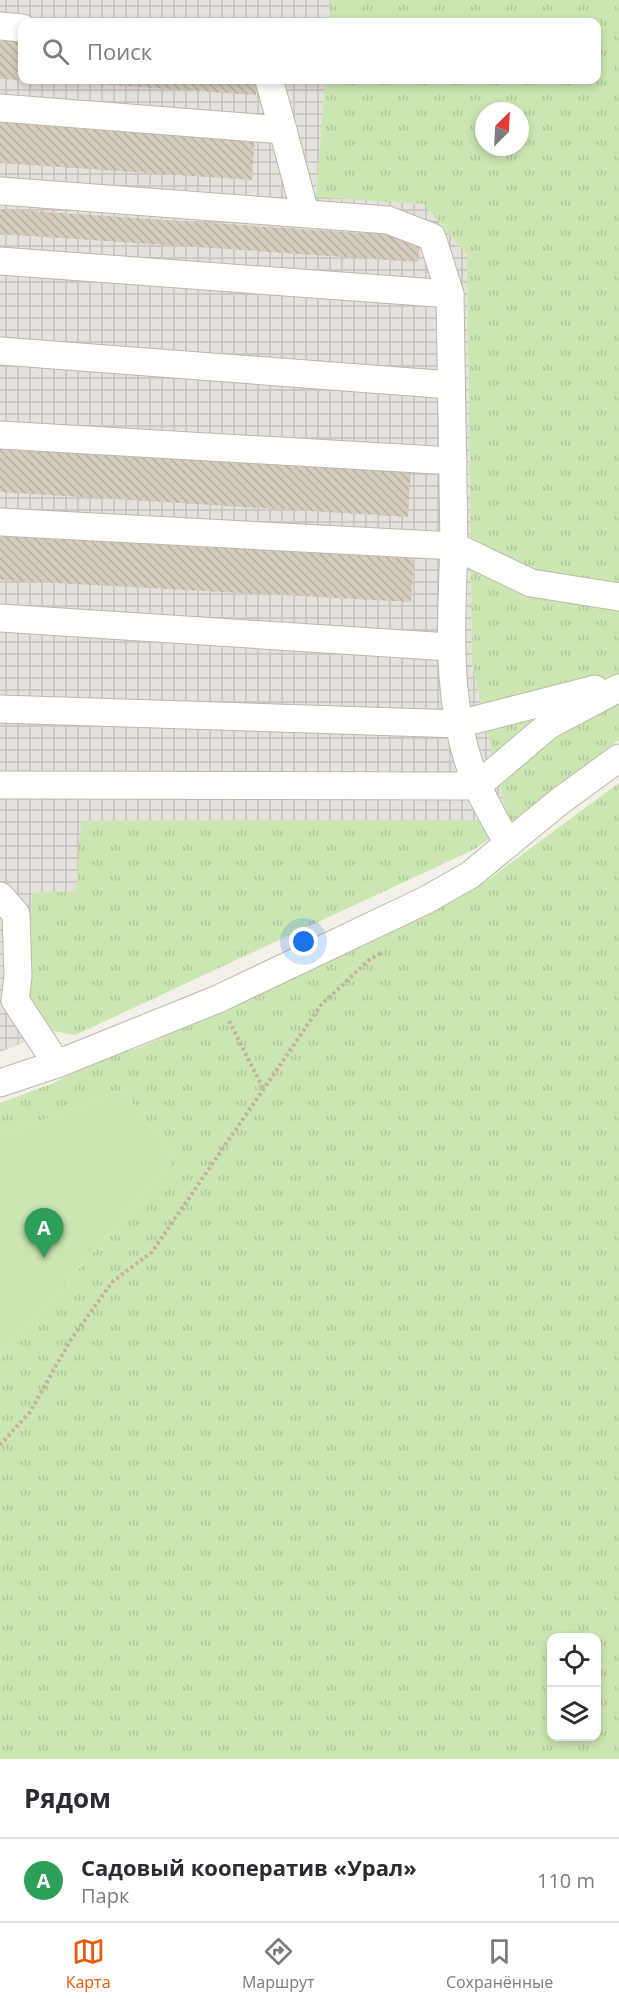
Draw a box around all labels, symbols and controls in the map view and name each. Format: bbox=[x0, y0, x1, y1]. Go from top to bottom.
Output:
search box bbox=[18, 18, 601, 84]
icon: search bbox=[39, 35, 72, 68]
text: Поиск bbox=[87, 36, 152, 66]
north arrow bbox=[475, 102, 529, 156]
your location bbox=[289, 927, 318, 956]
pin: A bbox=[24, 1208, 63, 1258]
map controls bbox=[547, 1633, 601, 1741]
button: locate bbox=[547, 1633, 601, 1687]
button: layers bbox=[547, 1687, 601, 1741]
text: Рядом bbox=[24, 1780, 111, 1816]
text: Садовый кооператив «Урал» bbox=[81, 1852, 417, 1882]
text: A bbox=[37, 1867, 50, 1894]
text: 110 m bbox=[537, 1867, 595, 1894]
text: Парк bbox=[81, 1882, 129, 1909]
tab: Карта bbox=[66, 1935, 111, 1993]
tab: Маршрут bbox=[242, 1935, 315, 1993]
tab: Сохранённые bbox=[446, 1935, 553, 1993]

